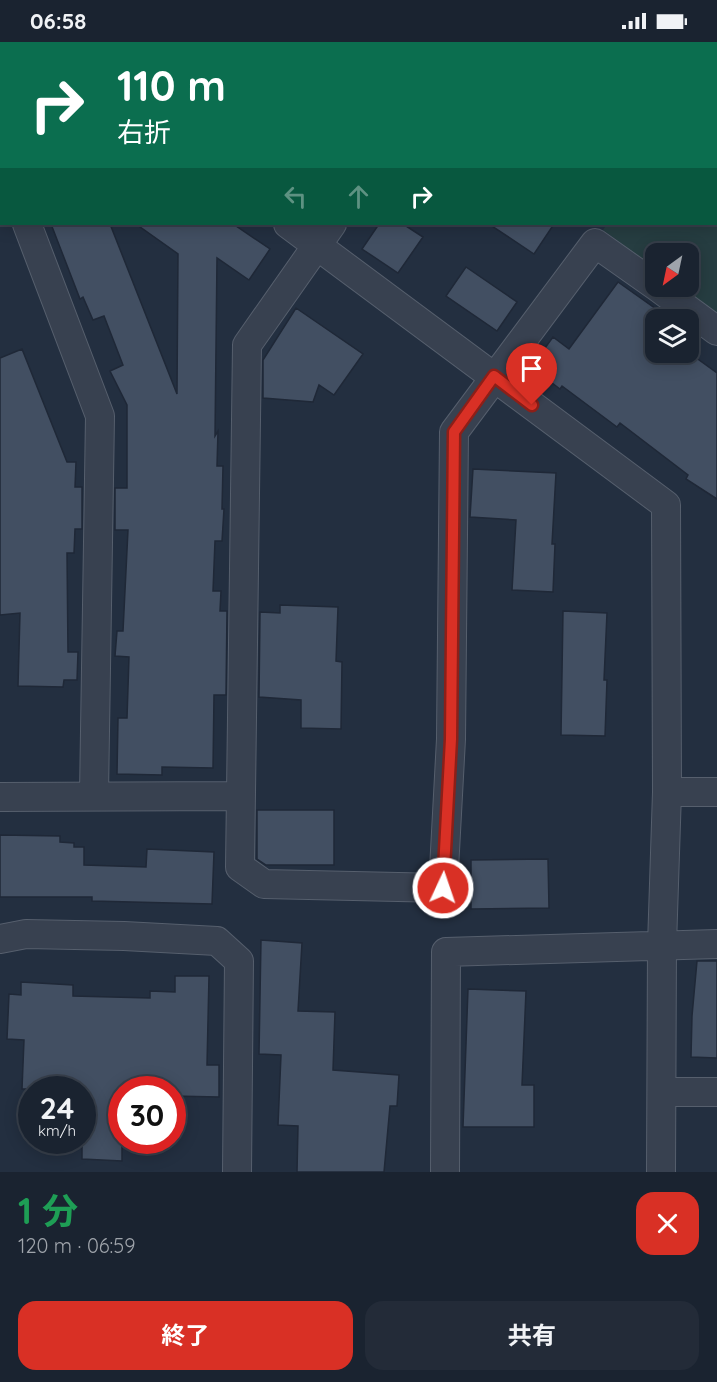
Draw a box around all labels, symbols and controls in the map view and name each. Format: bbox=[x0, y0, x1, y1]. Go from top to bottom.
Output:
text: 06:58 bbox=[30, 7, 86, 35]
text: 110 m bbox=[117, 59, 226, 112]
icon: right bbox=[18, 66, 96, 144]
text: 右折 bbox=[117, 115, 171, 149]
icon: left bbox=[279, 180, 312, 213]
icon: ahead bbox=[342, 180, 375, 213]
icon: right bbox=[405, 180, 438, 213]
north arrow bbox=[645, 243, 699, 297]
map controls bbox=[645, 243, 699, 363]
button: layers bbox=[645, 309, 699, 363]
pin bbox=[506, 343, 557, 405]
icon: arrive bbox=[515, 352, 548, 385]
position arrow bbox=[411, 856, 475, 920]
speed limit sign: 30 bbox=[108, 1076, 186, 1154]
text: 24 bbox=[40, 1089, 74, 1127]
text: km/h bbox=[38, 1121, 76, 1140]
text: 1 分 bbox=[18, 1188, 78, 1233]
button: close bbox=[636, 1192, 699, 1255]
text: 120 m · 06:59 bbox=[18, 1233, 135, 1258]
button: 終了 bbox=[18, 1301, 353, 1370]
button: 共有 bbox=[365, 1301, 699, 1370]

